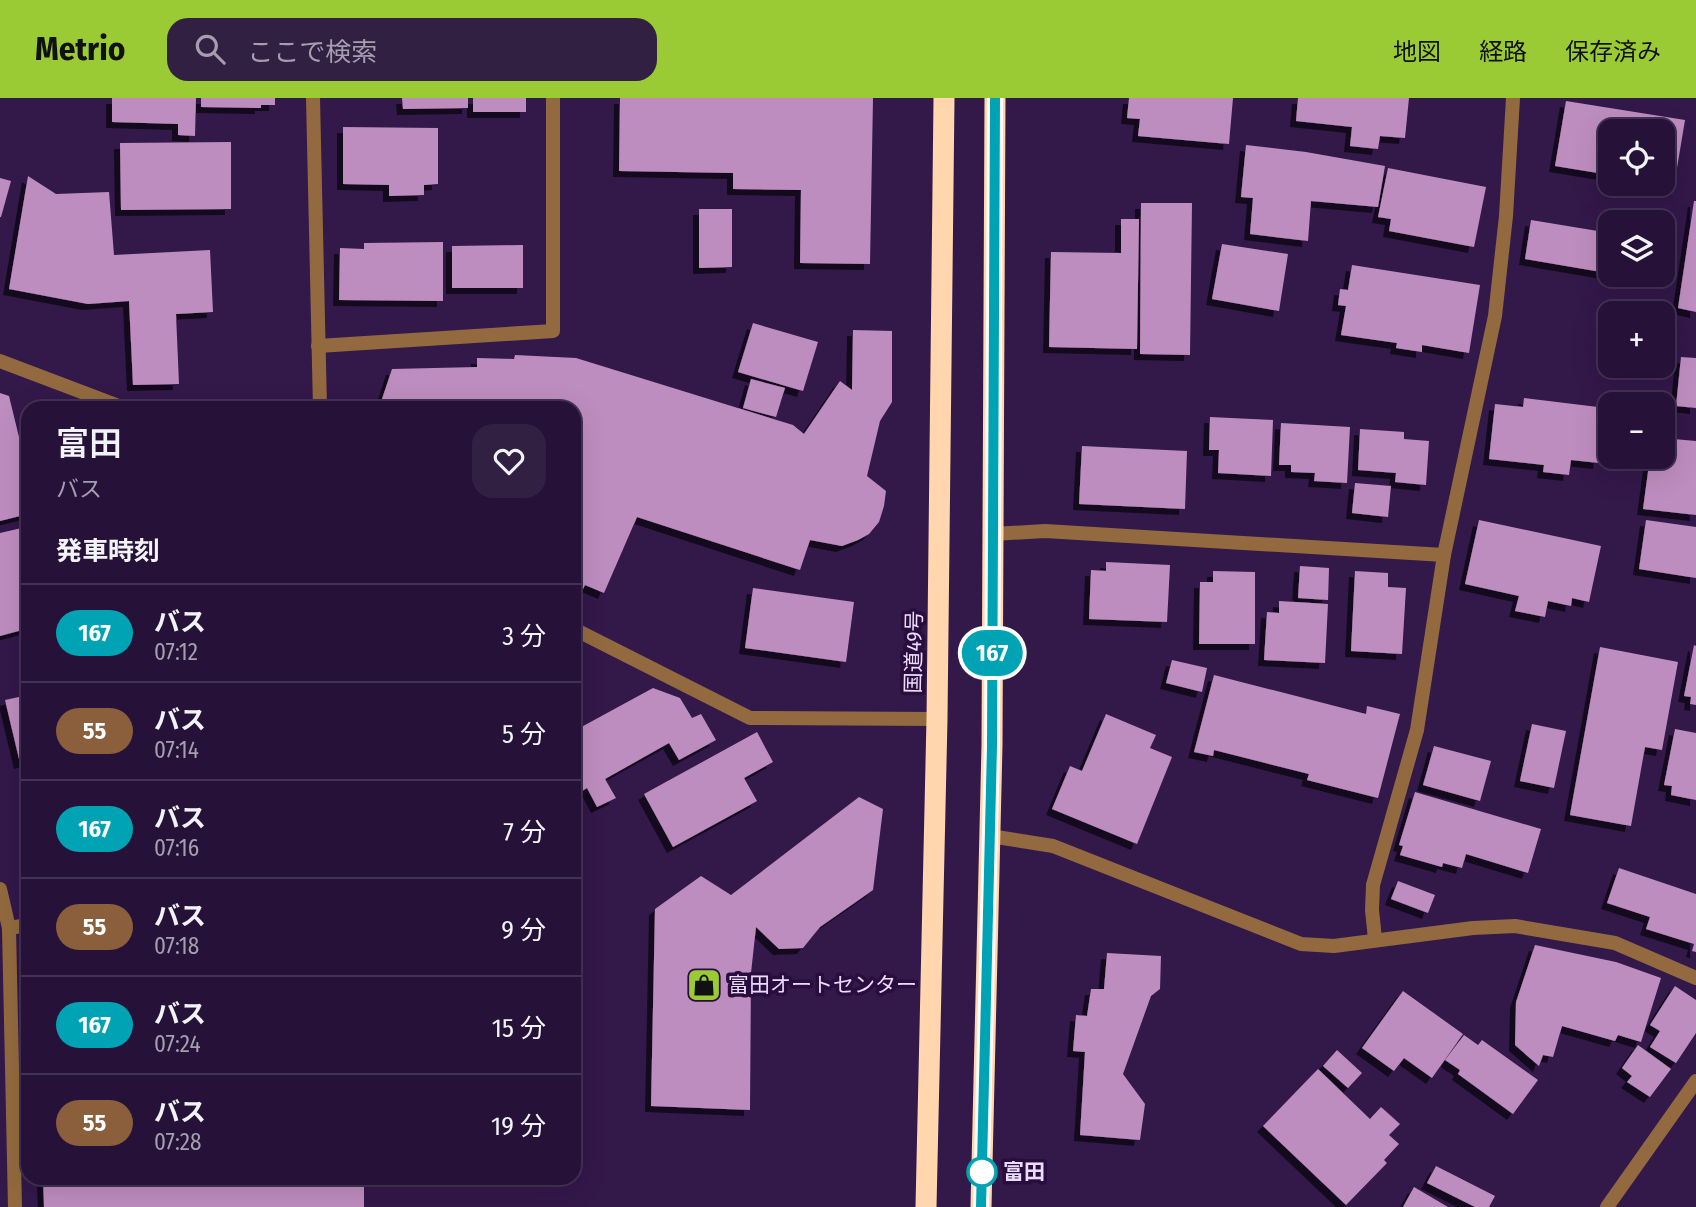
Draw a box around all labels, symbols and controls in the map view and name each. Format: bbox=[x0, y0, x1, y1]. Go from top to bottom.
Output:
search box bbox=[167, 18, 657, 81]
text: Metrio bbox=[35, 29, 125, 69]
icon: search bbox=[191, 30, 229, 68]
text: ここで検索 bbox=[247, 37, 377, 68]
text: 地図 bbox=[1393, 38, 1441, 66]
text: 経路 bbox=[1479, 38, 1527, 66]
text: 保存済み bbox=[1565, 38, 1661, 66]
map controls bbox=[1598, 119, 1675, 469]
button: locate bbox=[1598, 119, 1675, 196]
button: layers bbox=[1598, 210, 1675, 287]
button: + bbox=[1598, 301, 1675, 378]
button: − bbox=[1598, 392, 1675, 469]
text: 富田 bbox=[56, 424, 122, 464]
button: heart bbox=[472, 424, 546, 498]
text: バス bbox=[56, 475, 102, 503]
text: 発車時刻 bbox=[56, 536, 160, 567]
text: バス bbox=[154, 607, 206, 638]
street label: 国道49号 bbox=[900, 610, 928, 694]
text: 167 bbox=[78, 619, 111, 647]
text: 3 分 bbox=[502, 621, 546, 652]
line badge: 167 bbox=[952, 630, 1032, 676]
text: 07:12 bbox=[154, 638, 198, 666]
text: 167 bbox=[976, 639, 1008, 667]
text: バス bbox=[154, 705, 206, 736]
text: 55 bbox=[83, 717, 106, 745]
text: 5 分 bbox=[502, 719, 546, 750]
text: 07:14 bbox=[154, 736, 199, 764]
text: バス bbox=[154, 803, 206, 834]
text: 167 bbox=[78, 815, 111, 843]
text: 7 分 bbox=[503, 817, 546, 848]
text: 07:16 bbox=[154, 834, 199, 862]
text: バス bbox=[154, 901, 206, 932]
text: 55 bbox=[83, 913, 106, 941]
text: 9 分 bbox=[501, 915, 546, 946]
text: 07:18 bbox=[154, 932, 199, 960]
shop icon: 富田オートセンター bbox=[685, 966, 723, 1004]
place label: 富田オートセンター bbox=[728, 972, 917, 998]
text: バス bbox=[154, 999, 206, 1030]
text: 167 bbox=[78, 1011, 111, 1039]
text: 15 分 bbox=[492, 1013, 546, 1044]
text: 07:24 bbox=[154, 1030, 201, 1058]
text: バス bbox=[154, 1097, 206, 1128]
text: 55 bbox=[83, 1109, 106, 1137]
text: 19 分 bbox=[491, 1111, 546, 1142]
text: 07:28 bbox=[154, 1128, 201, 1156]
marker: 富田 bbox=[967, 1157, 997, 1187]
place label: 富田 bbox=[1003, 1159, 1045, 1185]

